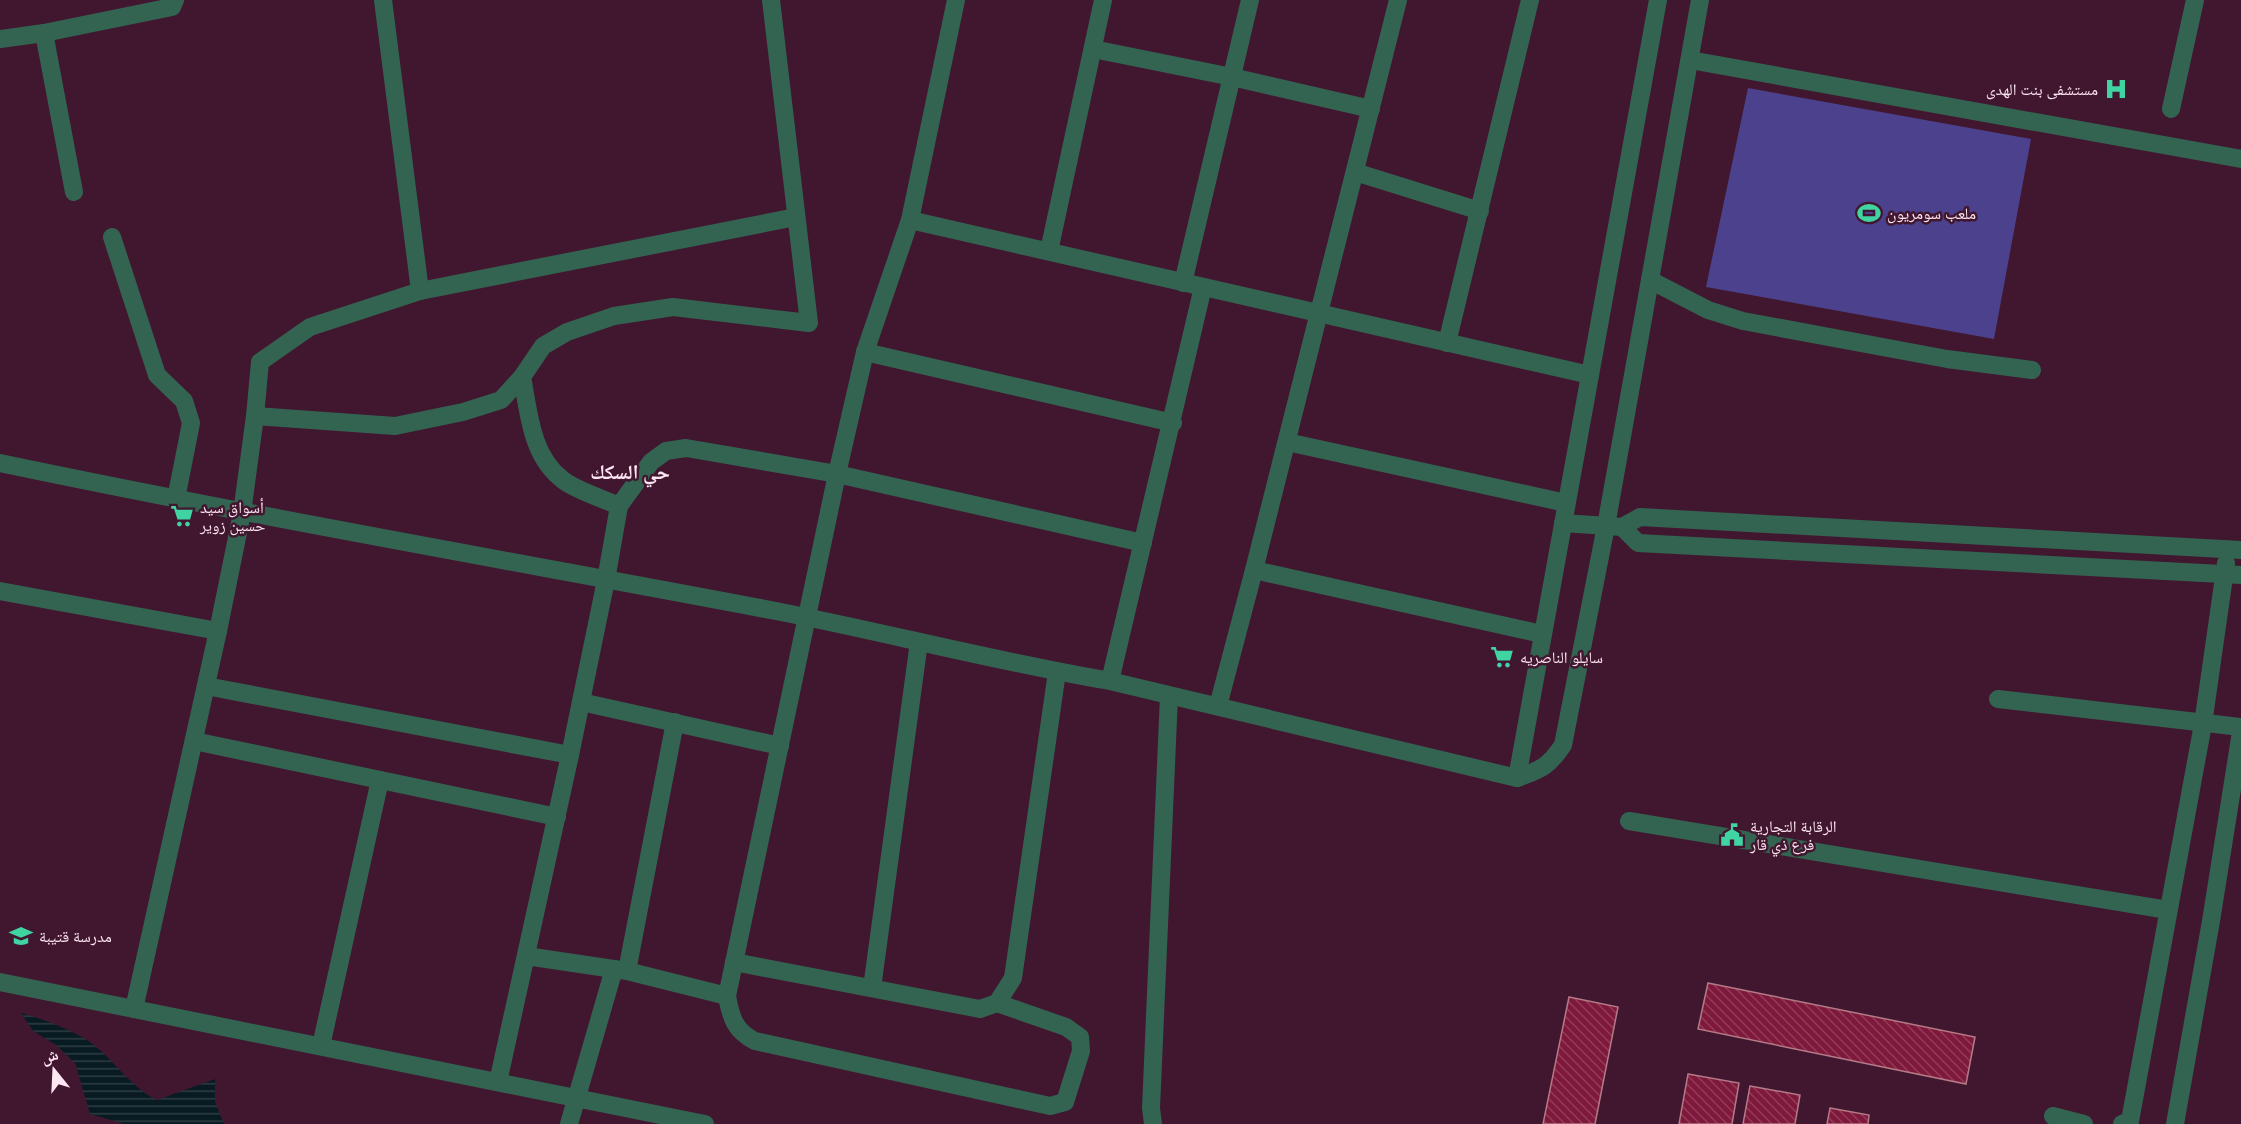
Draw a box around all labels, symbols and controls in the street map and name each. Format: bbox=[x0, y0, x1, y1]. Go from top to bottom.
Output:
hospital icon: مستشفى بنت الهدى bbox=[2103, 76, 2129, 102]
place label: مستشفى بنت الهدى bbox=[1986, 80, 2098, 100]
sports icon: ملعب سومريون bbox=[1856, 200, 1882, 226]
place label: ملعب سومريون bbox=[1887, 204, 1976, 224]
district label: حي السكك bbox=[590, 460, 670, 488]
place label: أسواق سيد حسين زوير bbox=[199, 498, 265, 536]
supermarket icon: أسواق سيد حسين زوير bbox=[169, 503, 195, 529]
supermarket icon: سايلو الناصريه bbox=[1489, 644, 1515, 670]
place label: سايلو الناصريه bbox=[1520, 648, 1603, 667]
place label: الرقابة التجارية فرع ذي قار bbox=[1749, 817, 1837, 857]
public building icon: الرقابة التجارية فرع ذي قار bbox=[1719, 822, 1745, 848]
school or university icon: مدرسة قتيبة bbox=[8, 923, 34, 949]
place label: مدرسة قتيبة bbox=[39, 927, 112, 946]
north arrow bbox=[24, 1040, 84, 1100]
text: ش bbox=[39, 1045, 61, 1068]

